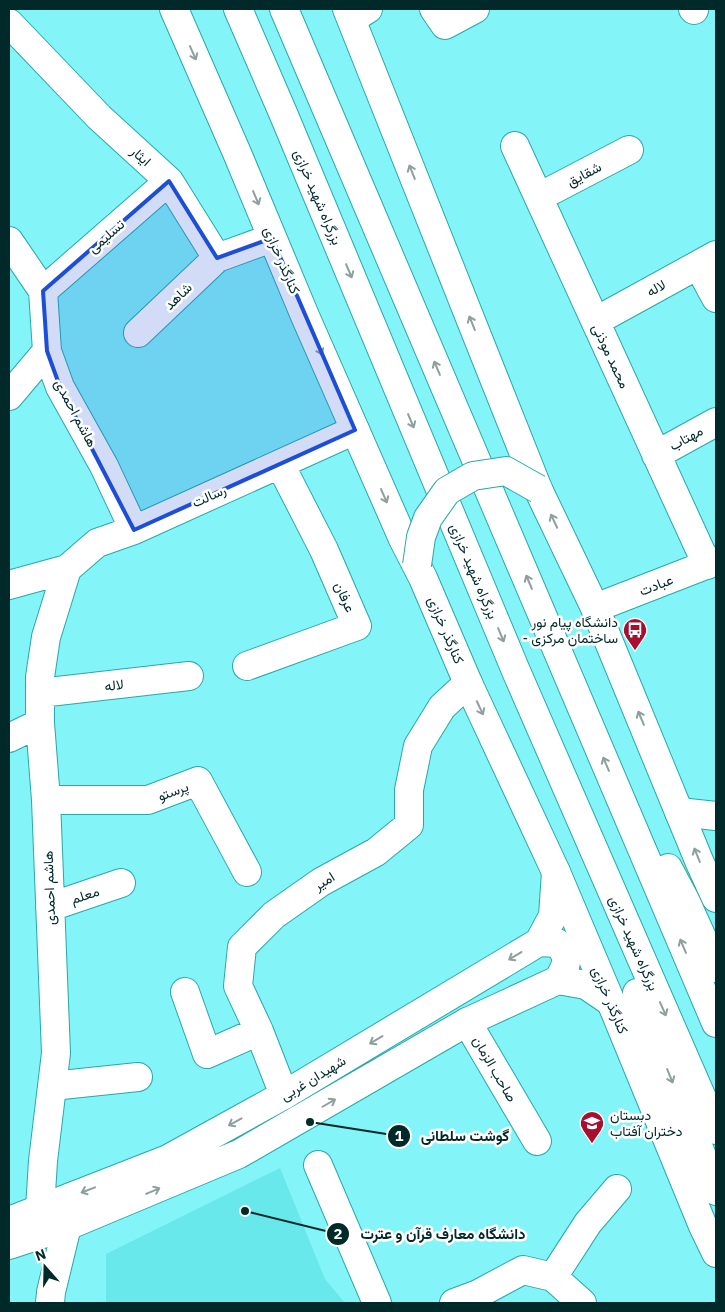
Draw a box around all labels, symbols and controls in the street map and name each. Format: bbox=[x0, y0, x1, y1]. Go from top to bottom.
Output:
one-way arrow bbox=[189, 45, 199, 60]
street label: ایثار bbox=[126, 141, 155, 170]
street label: بزرگراه شهید خرازی bbox=[290, 146, 346, 248]
street label: شقایق bbox=[564, 157, 604, 191]
one-way arrow bbox=[407, 165, 416, 180]
one-way arrow bbox=[251, 190, 261, 205]
street label: تسلیمی bbox=[84, 215, 128, 257]
street label: کنارگذر خرازی bbox=[260, 224, 304, 296]
one-way arrow bbox=[344, 263, 354, 278]
street label: لاله bbox=[643, 275, 669, 301]
street label: شاهد bbox=[160, 278, 196, 314]
one-way arrow bbox=[467, 316, 476, 331]
street label: محمد موذنی bbox=[588, 321, 634, 391]
one-way arrow bbox=[315, 340, 325, 355]
one-way arrow bbox=[432, 361, 441, 376]
street label: هاشم احمدی bbox=[51, 376, 102, 450]
one-way arrow bbox=[407, 413, 417, 428]
street label: مهتاب bbox=[666, 421, 706, 455]
street label: رسالت bbox=[189, 480, 229, 511]
one-way arrow bbox=[380, 488, 390, 503]
one-way arrow bbox=[549, 514, 558, 529]
street label: بزرگراه شهید خرازی bbox=[446, 520, 502, 622]
street label: عبادت bbox=[637, 570, 675, 600]
one-way arrow bbox=[523, 575, 533, 590]
street label: عرفان bbox=[330, 579, 360, 615]
street label: کنارگذر خرازی bbox=[424, 594, 468, 666]
place label: دانشگاه پیام نور - ساختمان مرکزی bbox=[522, 613, 618, 647]
bus stop icon: دانشگاه پیام نور - ساختمان مرکزی bbox=[622, 617, 648, 651]
one-way arrow bbox=[497, 627, 506, 642]
street label: لاله bbox=[103, 675, 125, 695]
one-way arrow bbox=[476, 700, 485, 715]
one-way arrow bbox=[636, 711, 645, 726]
one-way arrow bbox=[601, 757, 611, 772]
street label: پرستو bbox=[155, 777, 191, 806]
one-way arrow bbox=[692, 848, 701, 863]
street label: هاشم احمدی bbox=[39, 850, 59, 926]
street label: امیر bbox=[309, 868, 338, 895]
street label: معلم bbox=[69, 882, 101, 908]
street label: بزرگراه شهید خرازی bbox=[605, 893, 663, 993]
one-way arrow bbox=[678, 939, 688, 954]
one-way arrow bbox=[508, 952, 522, 962]
street label: کنارگذر خرازی bbox=[588, 964, 632, 1036]
one-way arrow bbox=[659, 1001, 669, 1016]
street label: صاحب الزمان bbox=[469, 1033, 521, 1105]
one-way arrow bbox=[369, 1036, 383, 1046]
street label: شهیدان غربی bbox=[277, 1051, 349, 1105]
one-way arrow bbox=[666, 1069, 675, 1084]
one-way arrow bbox=[321, 1097, 335, 1107]
place label: دبستان دختران آفتاب bbox=[610, 1106, 683, 1140]
school or university icon: دبستان دختران آفتاب bbox=[579, 1110, 605, 1144]
one-way arrow bbox=[228, 1117, 243, 1127]
callout: گوشت سلطانی bbox=[386, 1121, 520, 1151]
text: 1 bbox=[394, 1126, 404, 1145]
text: گوشت سلطانی bbox=[421, 1126, 509, 1145]
one-way arrow bbox=[81, 1186, 96, 1195]
one-way arrow bbox=[145, 1186, 160, 1195]
callout: دانشگاه معارف قرآن و عترت bbox=[326, 1219, 536, 1249]
text: 2 bbox=[333, 1224, 343, 1243]
text: دانشگاه معارف قرآن و عترت bbox=[360, 1224, 526, 1243]
north arrow bbox=[20, 1242, 70, 1292]
text: N bbox=[33, 1245, 48, 1265]

